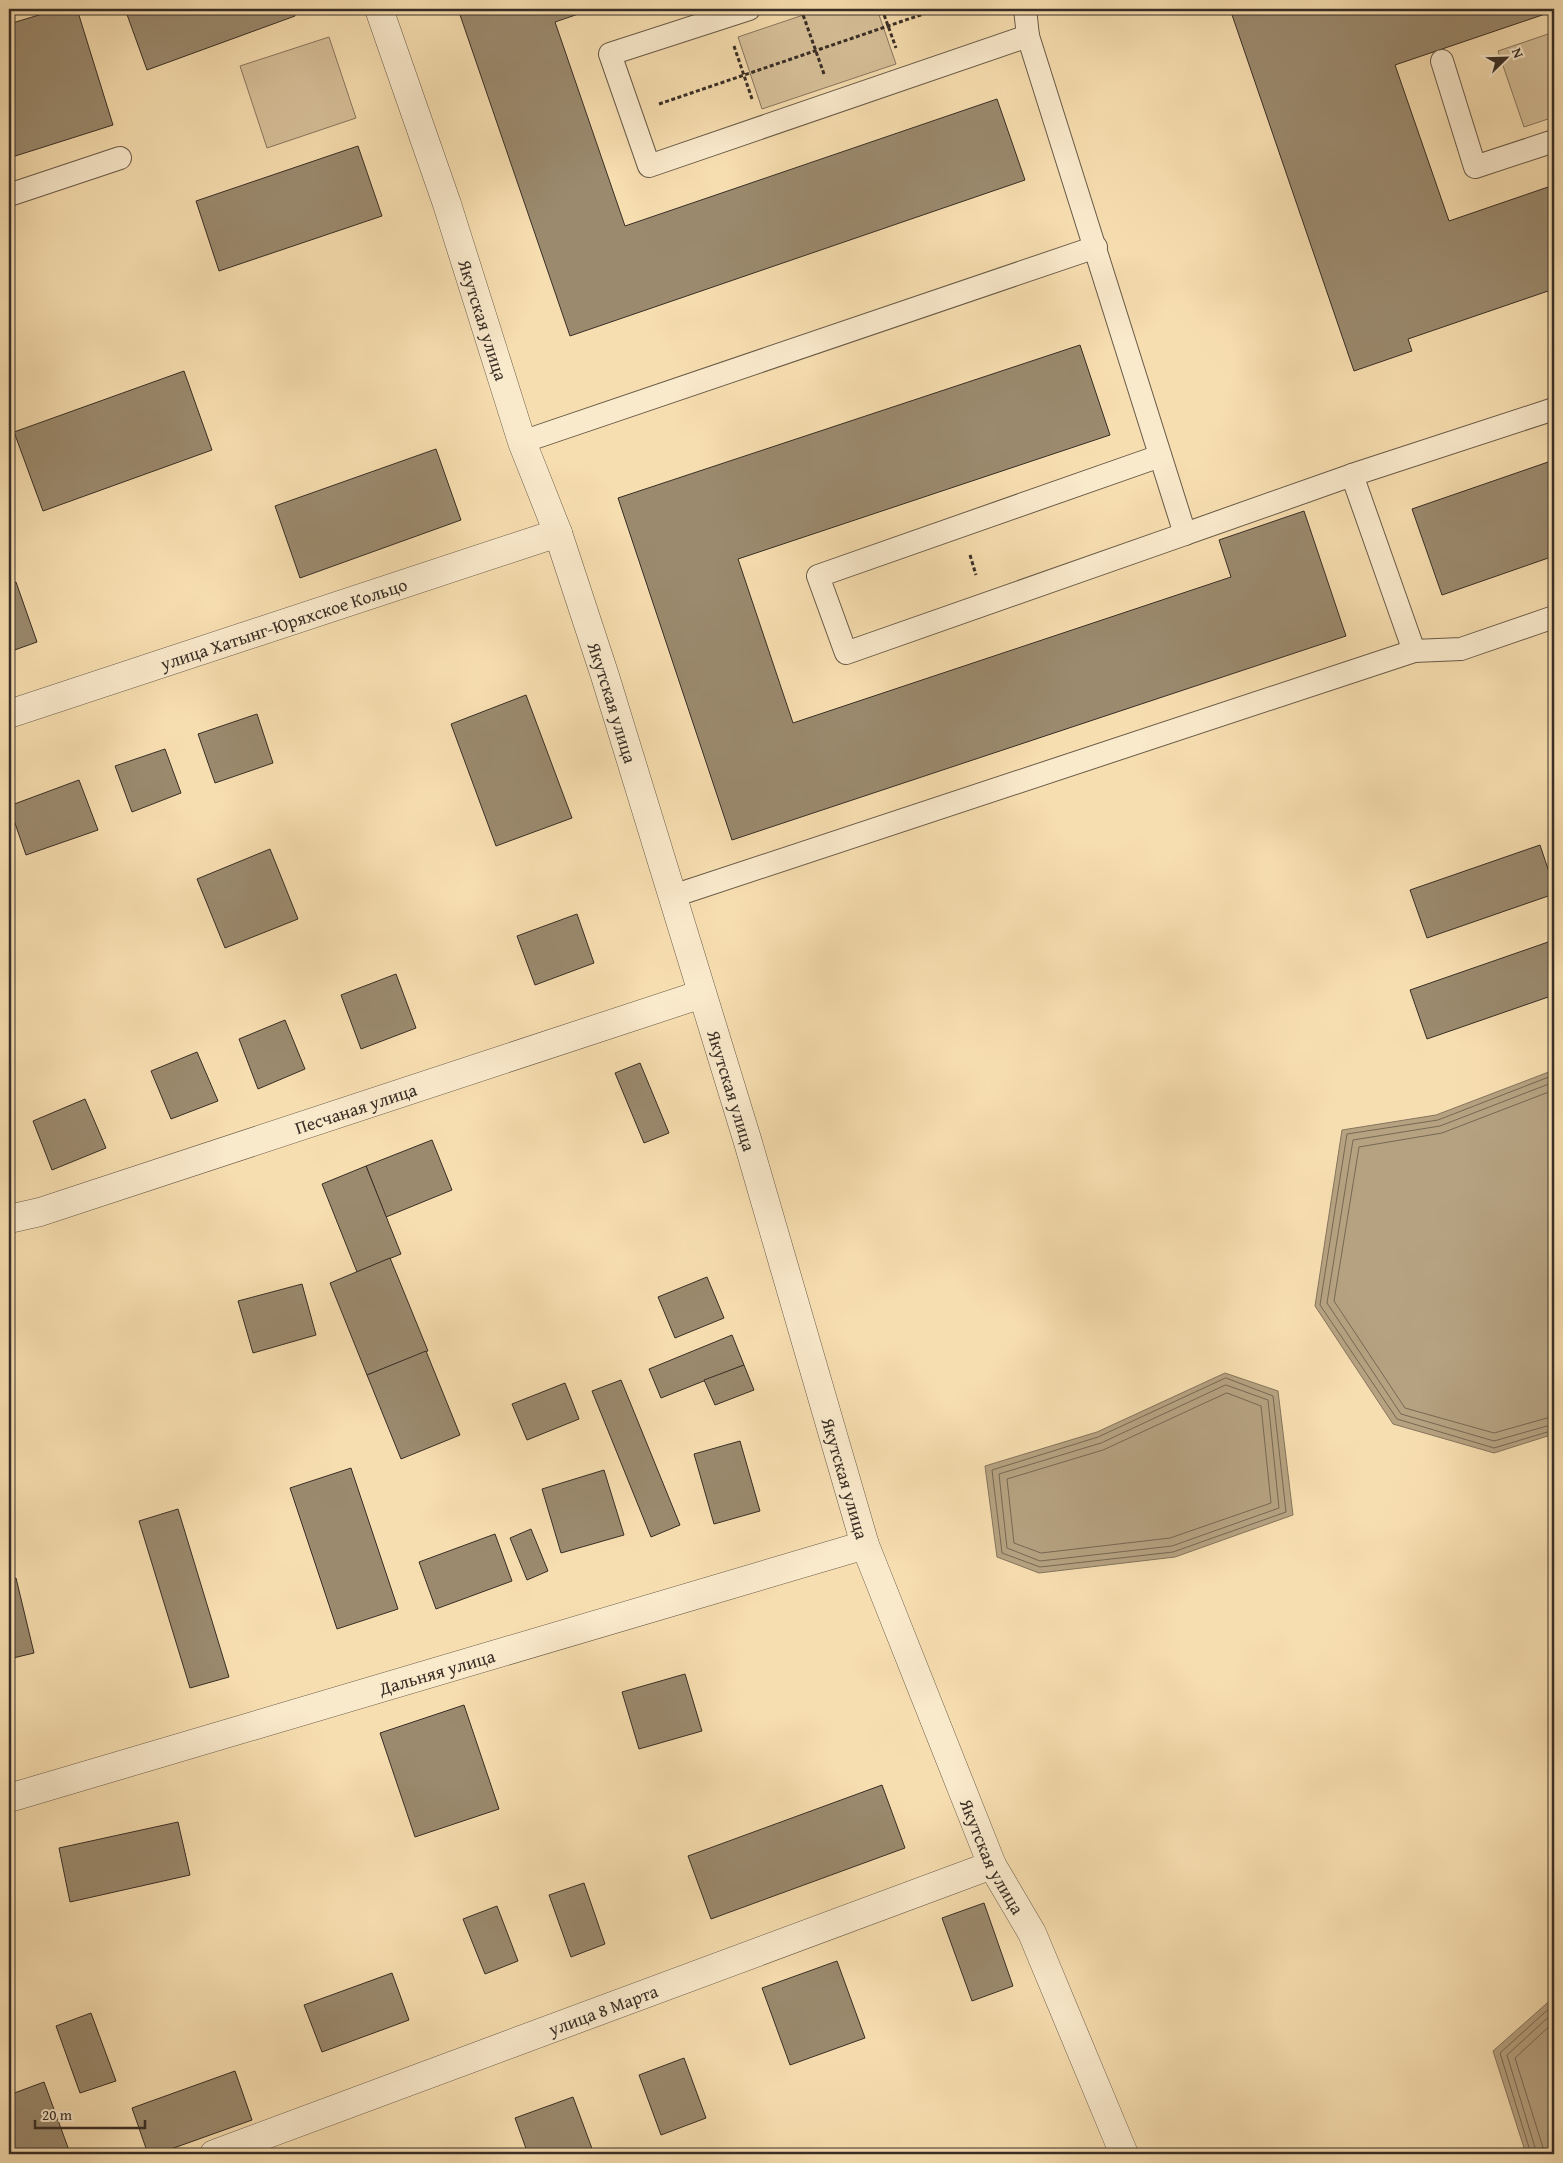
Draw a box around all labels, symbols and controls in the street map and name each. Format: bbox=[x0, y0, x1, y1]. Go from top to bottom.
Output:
north arrow bbox=[1480, 32, 1530, 82]
text: N bbox=[1507, 45, 1529, 62]
street label: Якутская улица bbox=[451, 255, 515, 384]
street label: улица Хатынг-Юряхское Кольцо bbox=[156, 570, 410, 677]
street label: Якутская улица bbox=[581, 637, 645, 767]
street label: Якутская улица bbox=[701, 1026, 763, 1155]
street label: Песчаная улица bbox=[291, 1075, 420, 1141]
street label: Якутская улица bbox=[815, 1413, 876, 1543]
street label: Дальняя улица bbox=[374, 1642, 498, 1702]
street label: Якутская улица bbox=[953, 1793, 1032, 1920]
street label: улица 8 Марта bbox=[544, 1977, 662, 2043]
scale bar bbox=[35, 2098, 145, 2130]
text: 20 m bbox=[42, 2104, 73, 2125]

